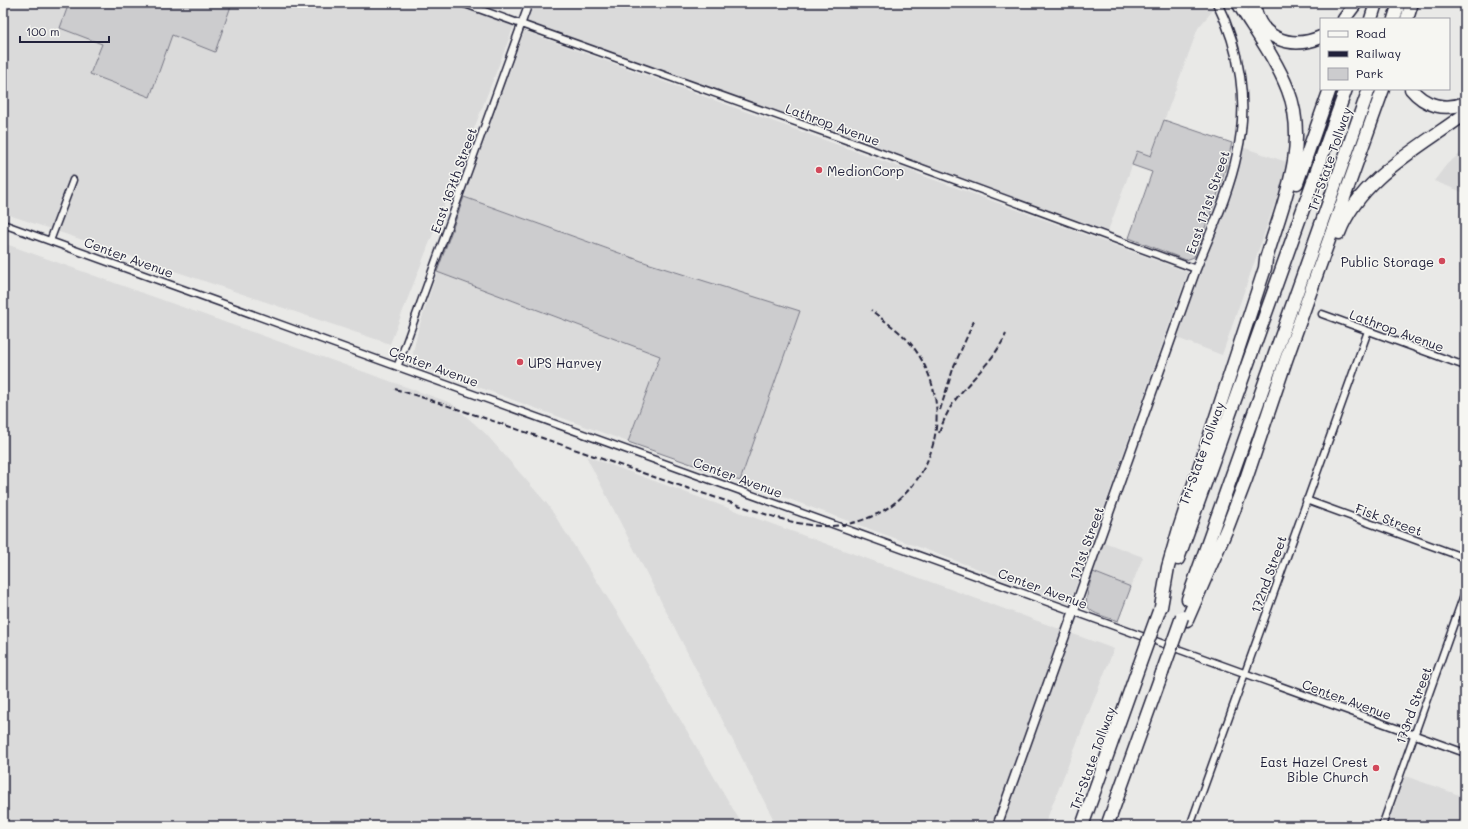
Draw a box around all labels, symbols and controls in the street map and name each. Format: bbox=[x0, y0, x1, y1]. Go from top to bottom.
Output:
scale bar bbox=[20, 18, 109, 44]
legend bbox=[1320, 18, 1450, 90]
text: 100 m bbox=[26, 23, 60, 39]
text: Road bbox=[1356, 25, 1386, 41]
text: Railway bbox=[1356, 45, 1401, 61]
text: Park bbox=[1356, 65, 1383, 81]
street label: Lathrop Avenue bbox=[783, 99, 883, 149]
street label: Tri-State Tollway bbox=[1303, 105, 1355, 213]
street label: East 167th Street bbox=[426, 125, 480, 235]
street label: East 171st Street bbox=[1181, 148, 1233, 256]
place label: MedionCorp bbox=[827, 162, 904, 179]
marker: MedionCorp bbox=[814, 165, 824, 175]
street label: Center Avenue bbox=[82, 233, 176, 281]
place label: Public Storage bbox=[1341, 253, 1434, 270]
marker: Public Storage bbox=[1437, 256, 1447, 266]
street label: Lathrop Avenue bbox=[1347, 305, 1447, 355]
street label: Center Avenue bbox=[387, 342, 481, 390]
place label: UPS Harvey bbox=[528, 354, 602, 371]
marker: UPS Harvey bbox=[515, 357, 525, 367]
street label: Tri-State Tollway bbox=[1174, 399, 1228, 507]
street label: Center Avenue bbox=[691, 453, 785, 501]
street label: Fisk Street bbox=[1353, 499, 1425, 539]
street label: 171st Street bbox=[1065, 504, 1107, 582]
street label: 172nd Street bbox=[1246, 533, 1290, 615]
street label: Center Avenue bbox=[996, 564, 1090, 612]
street label: 173rd Street bbox=[1391, 664, 1435, 746]
street label: Center Avenue bbox=[1300, 675, 1394, 723]
street label: Tri-State Tollway bbox=[1065, 704, 1119, 812]
place label: East Hazel Crest Bible Church bbox=[1260, 753, 1368, 785]
marker: East Hazel Crest Bible Church bbox=[1371, 763, 1381, 773]

